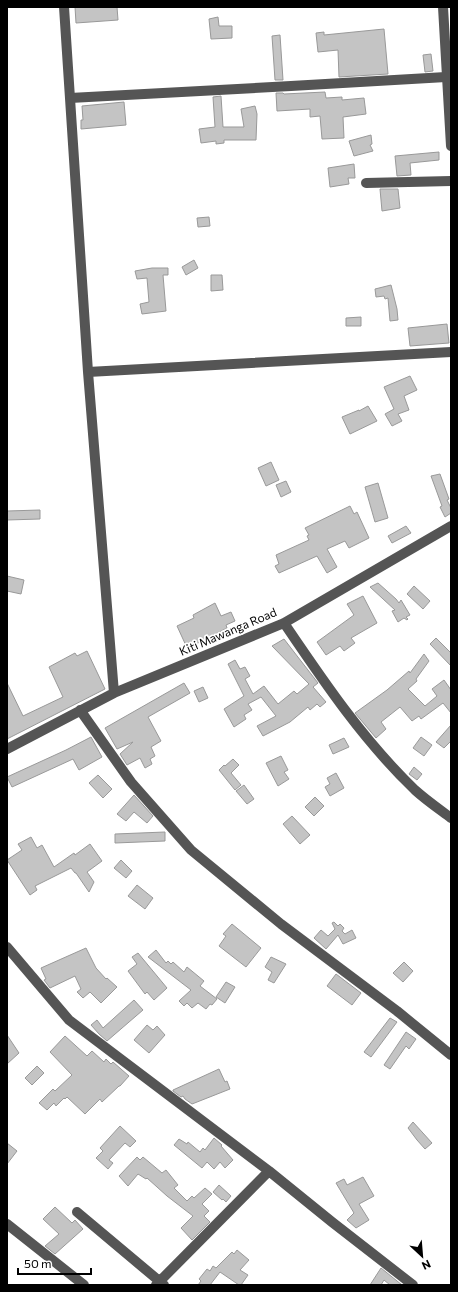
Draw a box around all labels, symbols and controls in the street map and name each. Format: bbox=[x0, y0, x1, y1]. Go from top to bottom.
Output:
street label: Kiti Mawanga Road bbox=[177, 604, 279, 658]
north arrow bbox=[402, 1236, 442, 1276]
scale bar bbox=[18, 1250, 91, 1276]
text: 50 m bbox=[24, 1256, 52, 1270]
text: N bbox=[420, 1258, 433, 1273]

